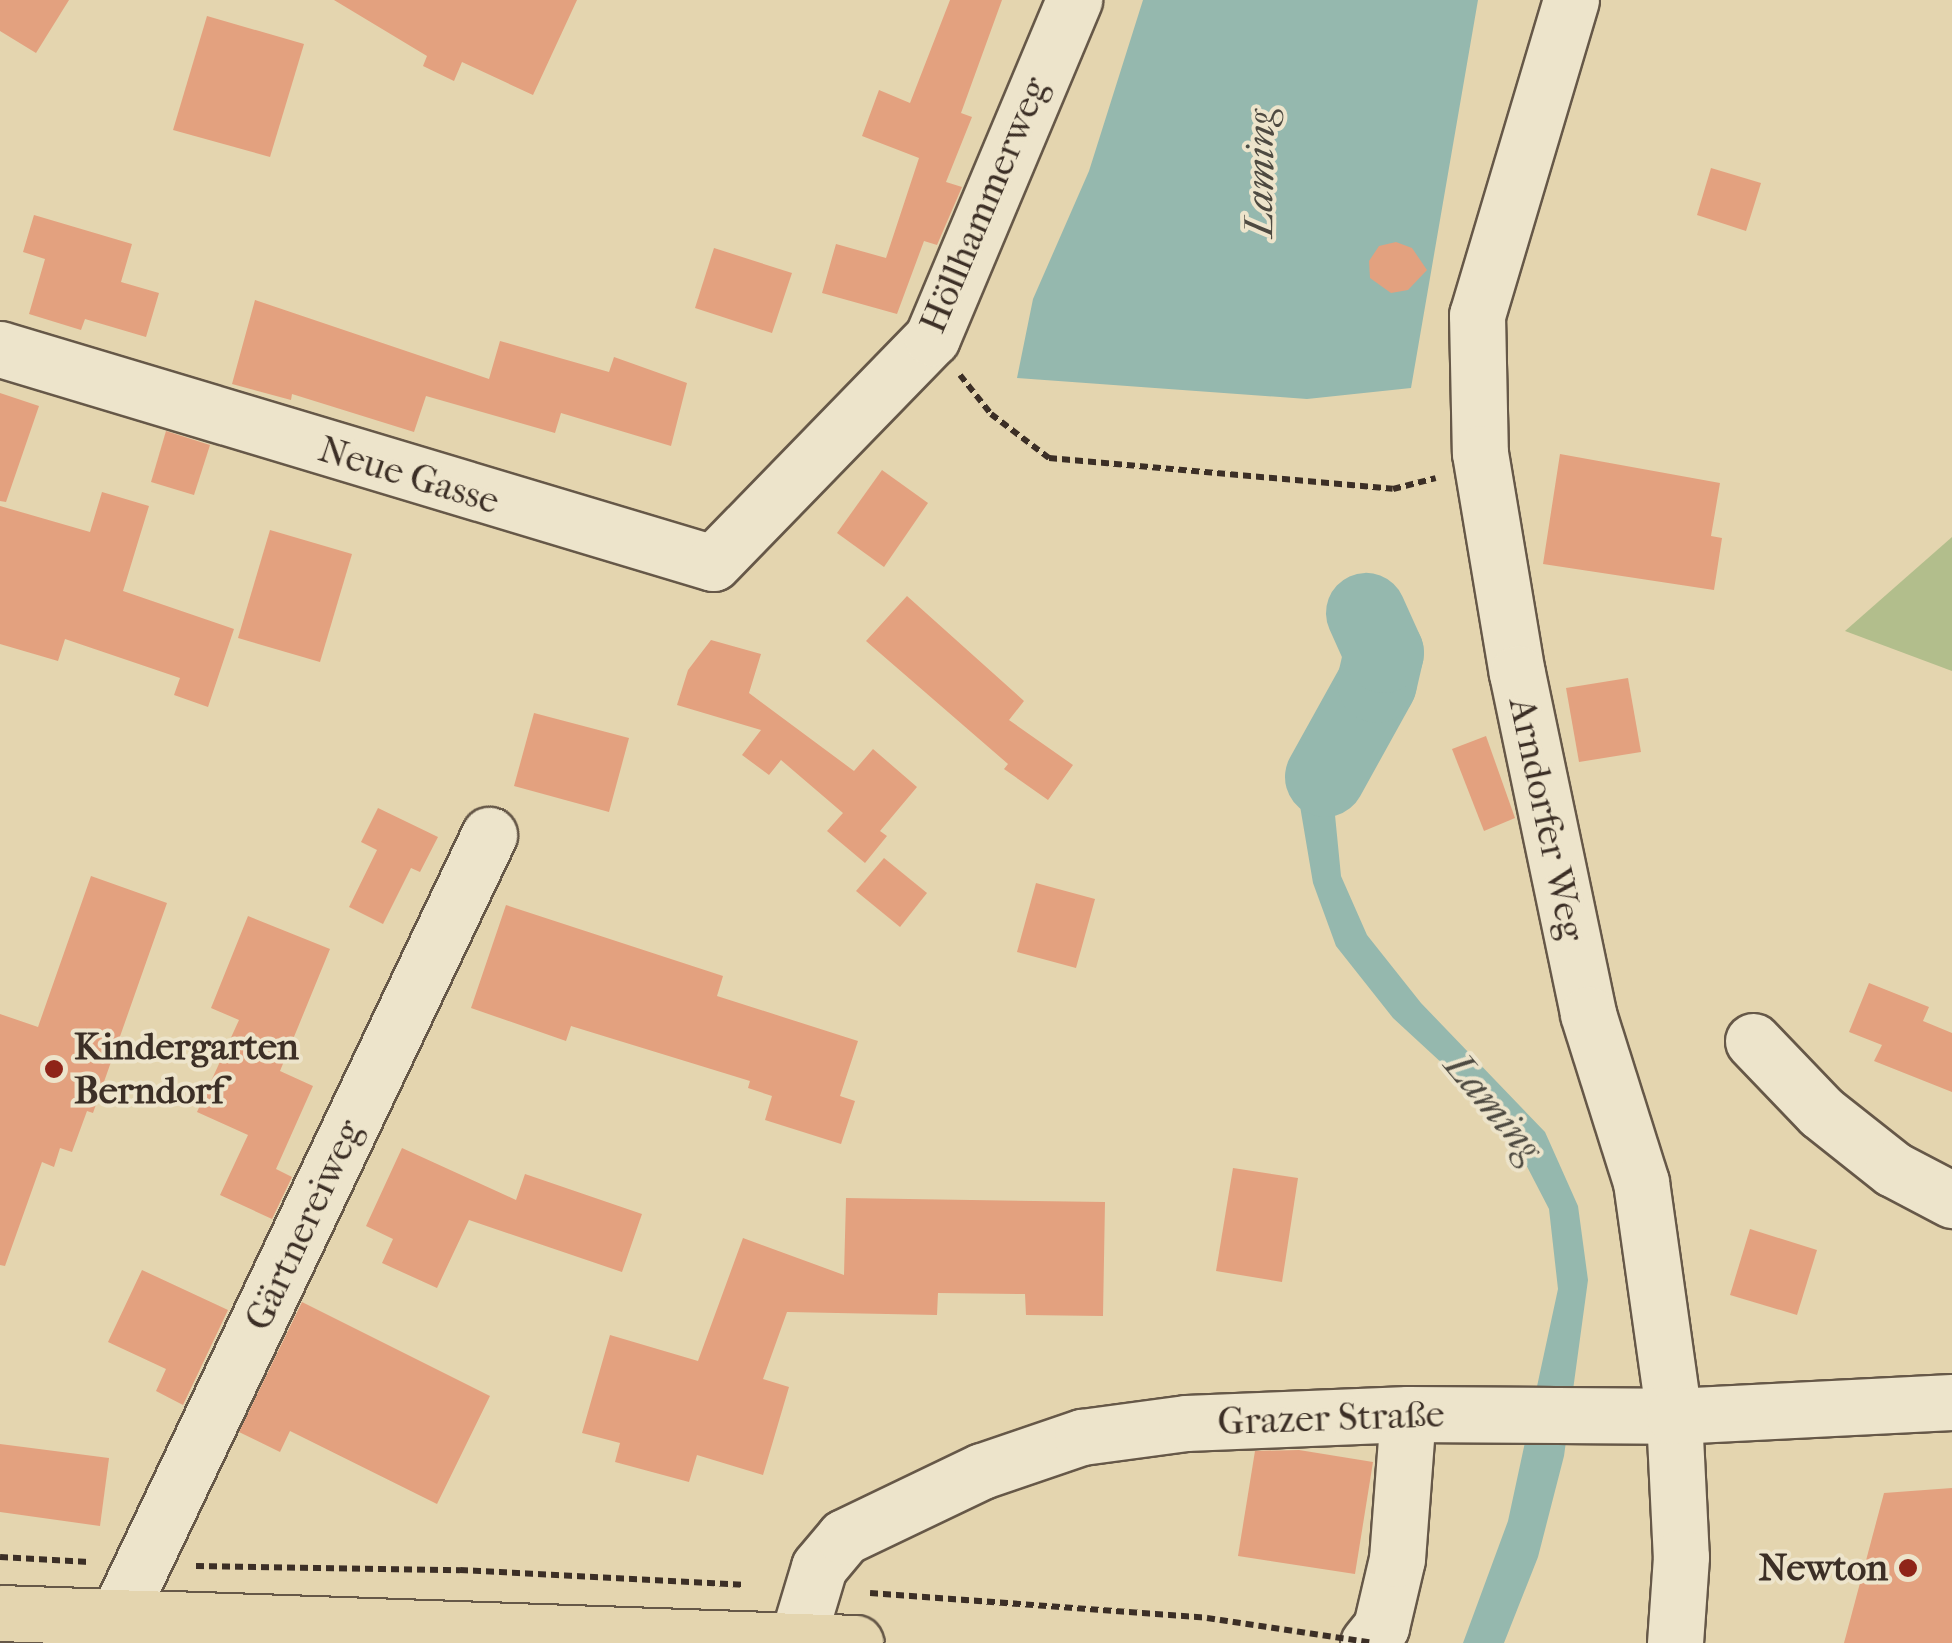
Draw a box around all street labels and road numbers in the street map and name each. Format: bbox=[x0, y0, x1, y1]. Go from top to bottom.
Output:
street label: Höllhammerweg bbox=[910, 70, 1058, 340]
street label: Neue Gasse bbox=[313, 426, 505, 524]
street label: Arndorfer Weg bbox=[1499, 693, 1595, 945]
street label: Gärtnereiweg bbox=[235, 1112, 373, 1338]
street label: Grazer Straße bbox=[1217, 1391, 1445, 1445]

